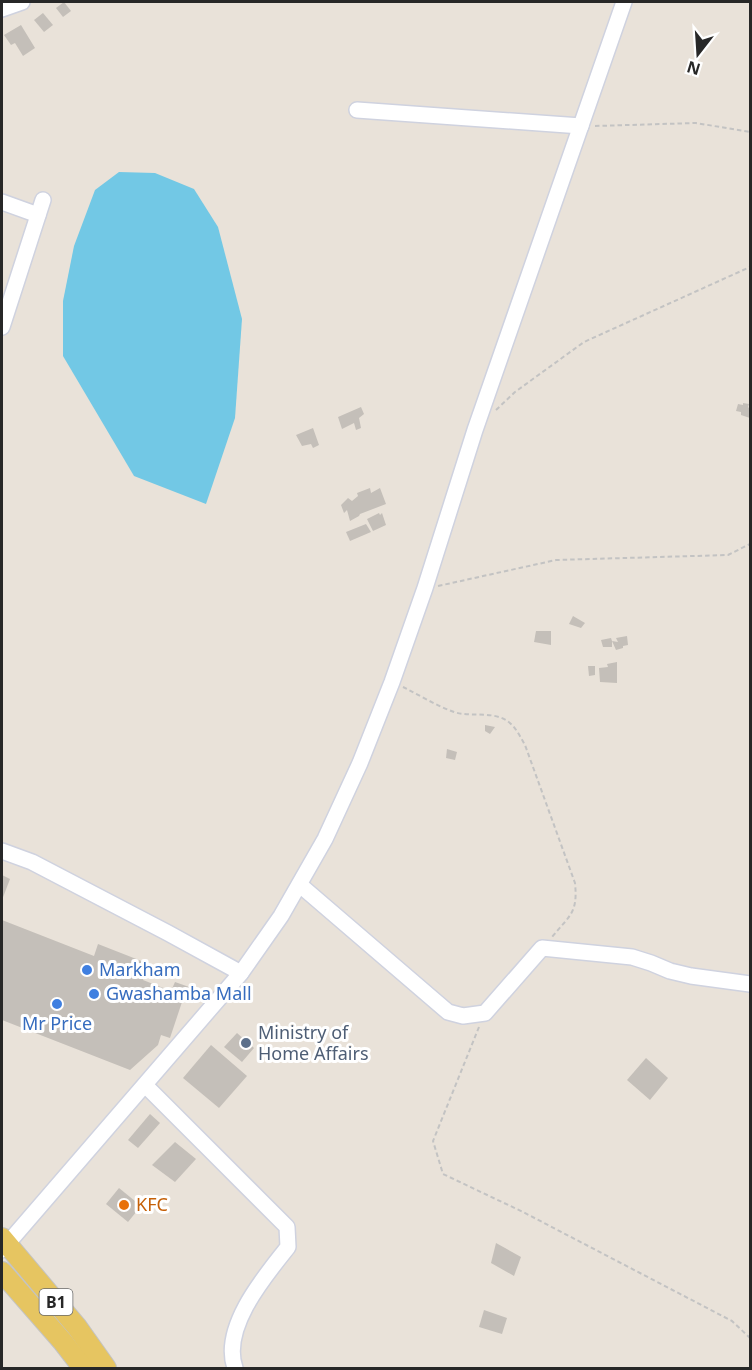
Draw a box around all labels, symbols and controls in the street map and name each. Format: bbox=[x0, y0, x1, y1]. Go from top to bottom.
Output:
north arrow bbox=[668, 24, 728, 84]
text: N bbox=[684, 56, 703, 81]
place label: Markham bbox=[99, 957, 181, 981]
marker: Markham bbox=[80, 963, 94, 977]
place label: Gwashamba Mall bbox=[106, 981, 252, 1005]
marker: Gwashamba Mall bbox=[87, 987, 101, 1001]
marker: Mr Price bbox=[50, 997, 64, 1011]
place label: Mr Price bbox=[22, 1011, 92, 1035]
place label: Ministry of Home Affairs bbox=[258, 1020, 369, 1065]
marker: Ministry of Home Affairs bbox=[239, 1036, 253, 1050]
place label: KFC bbox=[136, 1192, 168, 1216]
marker: KFC bbox=[117, 1198, 131, 1212]
road number: B1 bbox=[40, 1289, 72, 1315]

